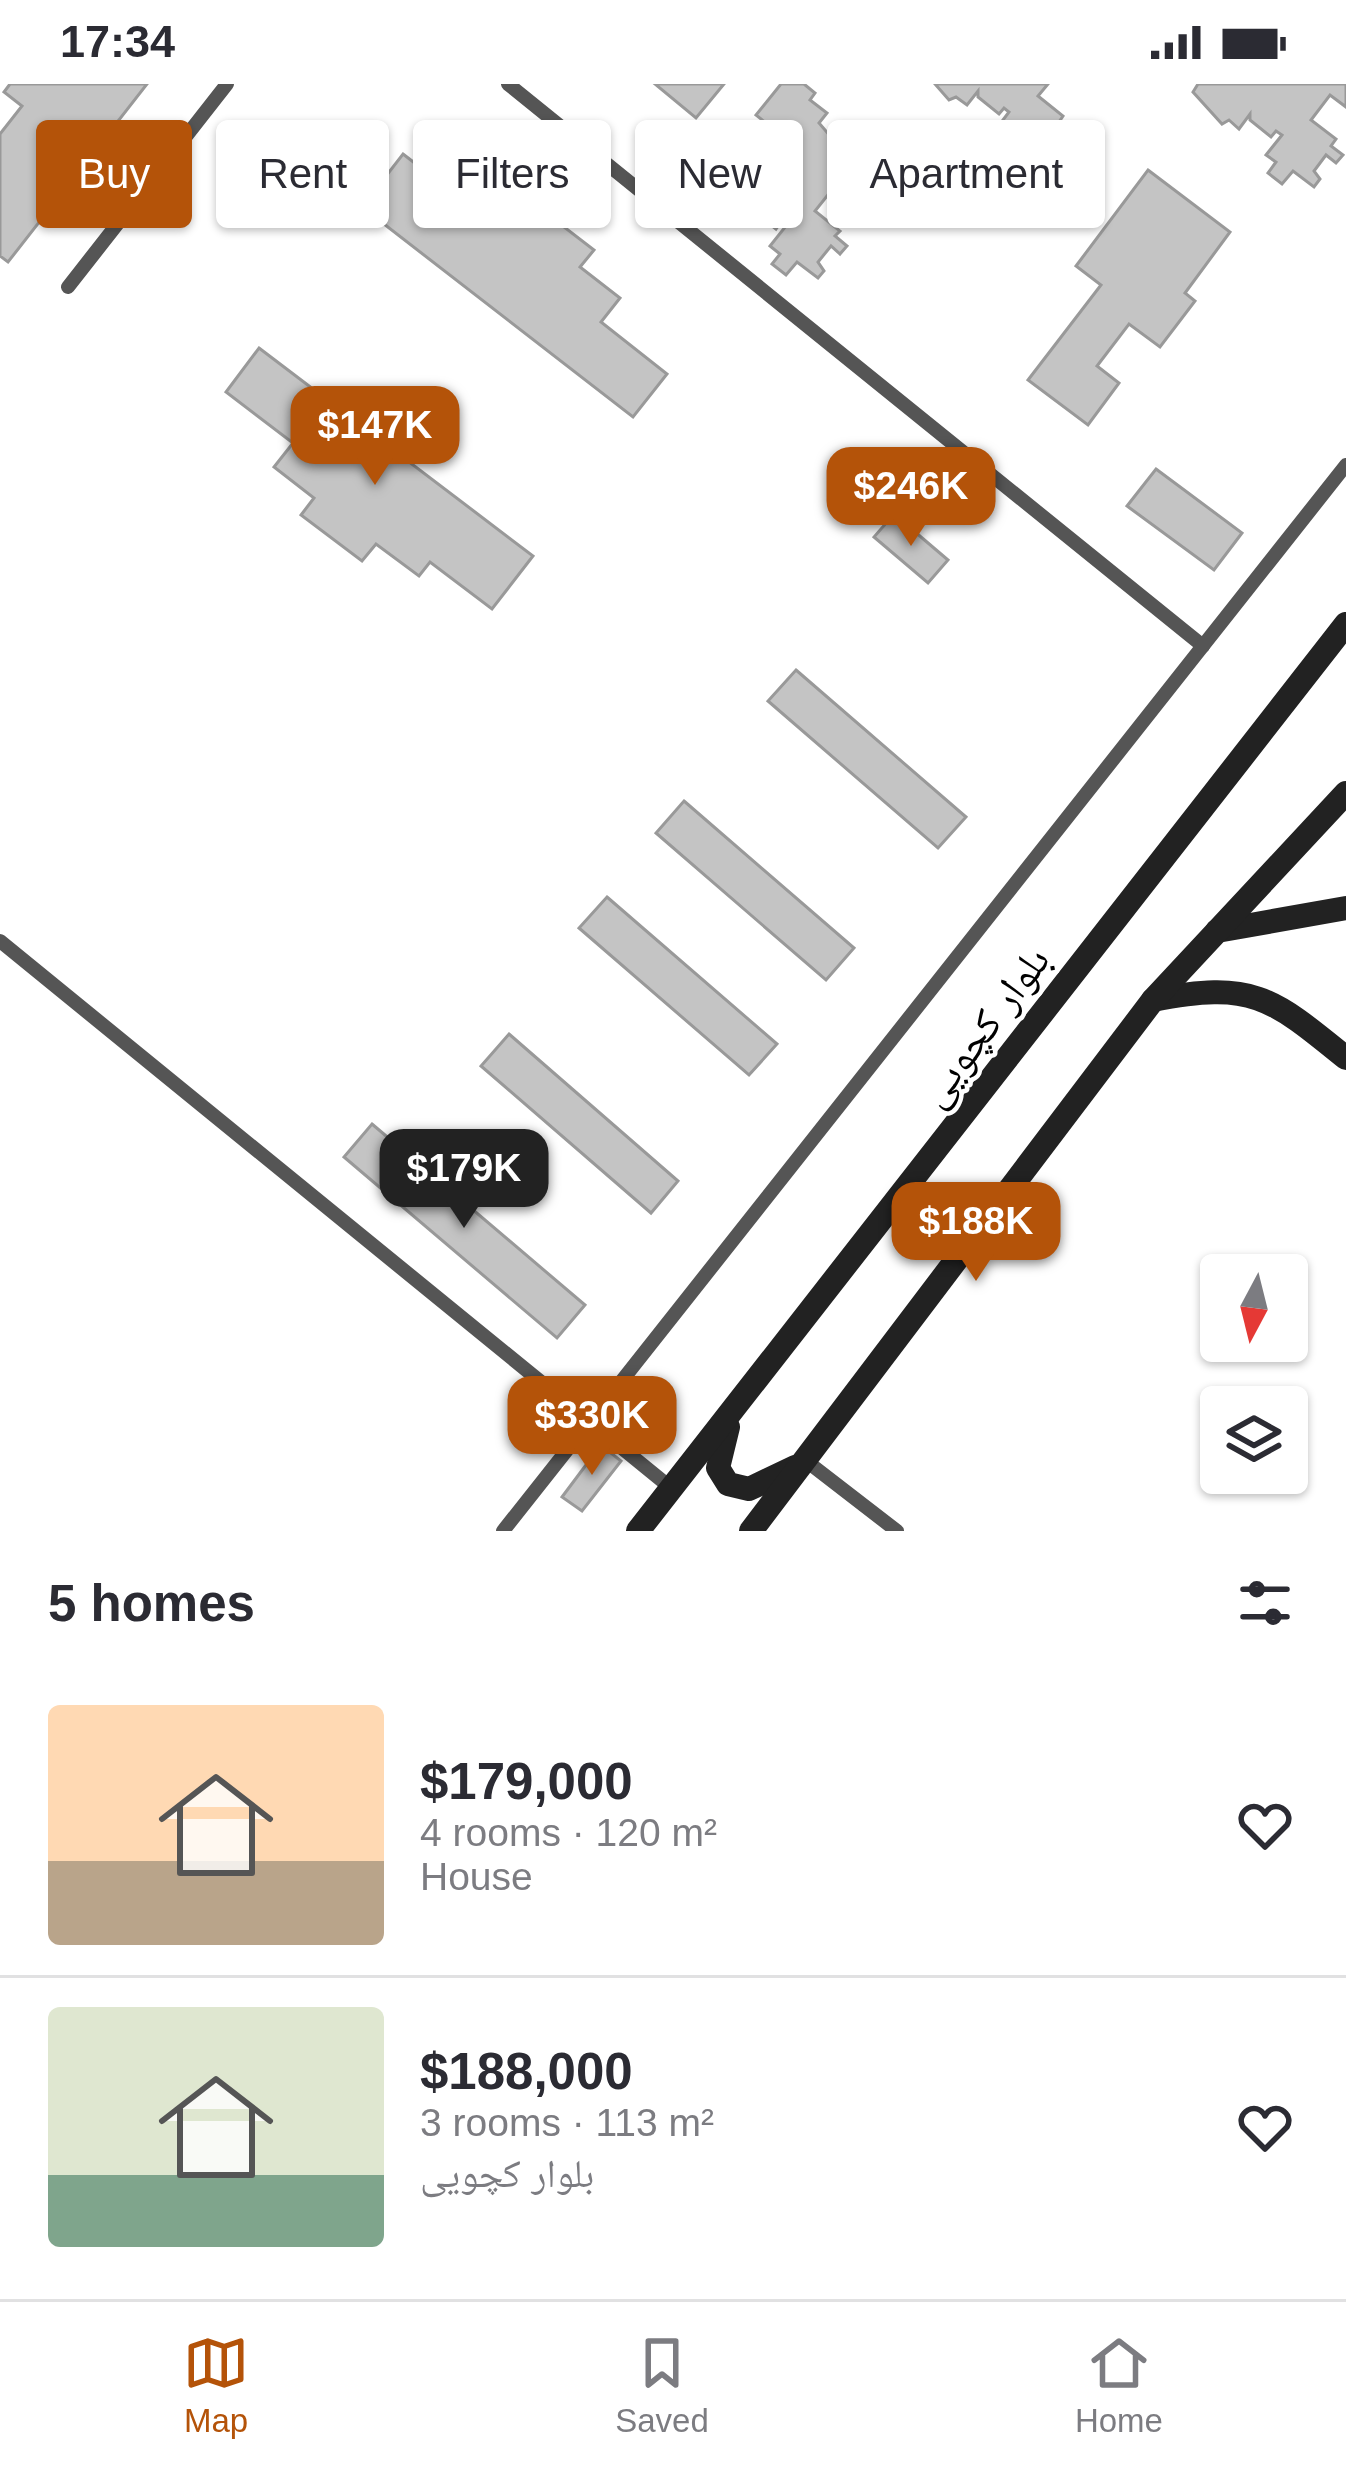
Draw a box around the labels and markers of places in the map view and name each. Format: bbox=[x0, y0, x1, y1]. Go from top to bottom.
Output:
pin: $147K bbox=[291, 386, 459, 488]
pin: $246K bbox=[827, 447, 995, 549]
pin: $179K bbox=[380, 1129, 548, 1231]
pin: $188K bbox=[892, 1182, 1060, 1284]
pin: $330K bbox=[508, 1376, 676, 1478]

